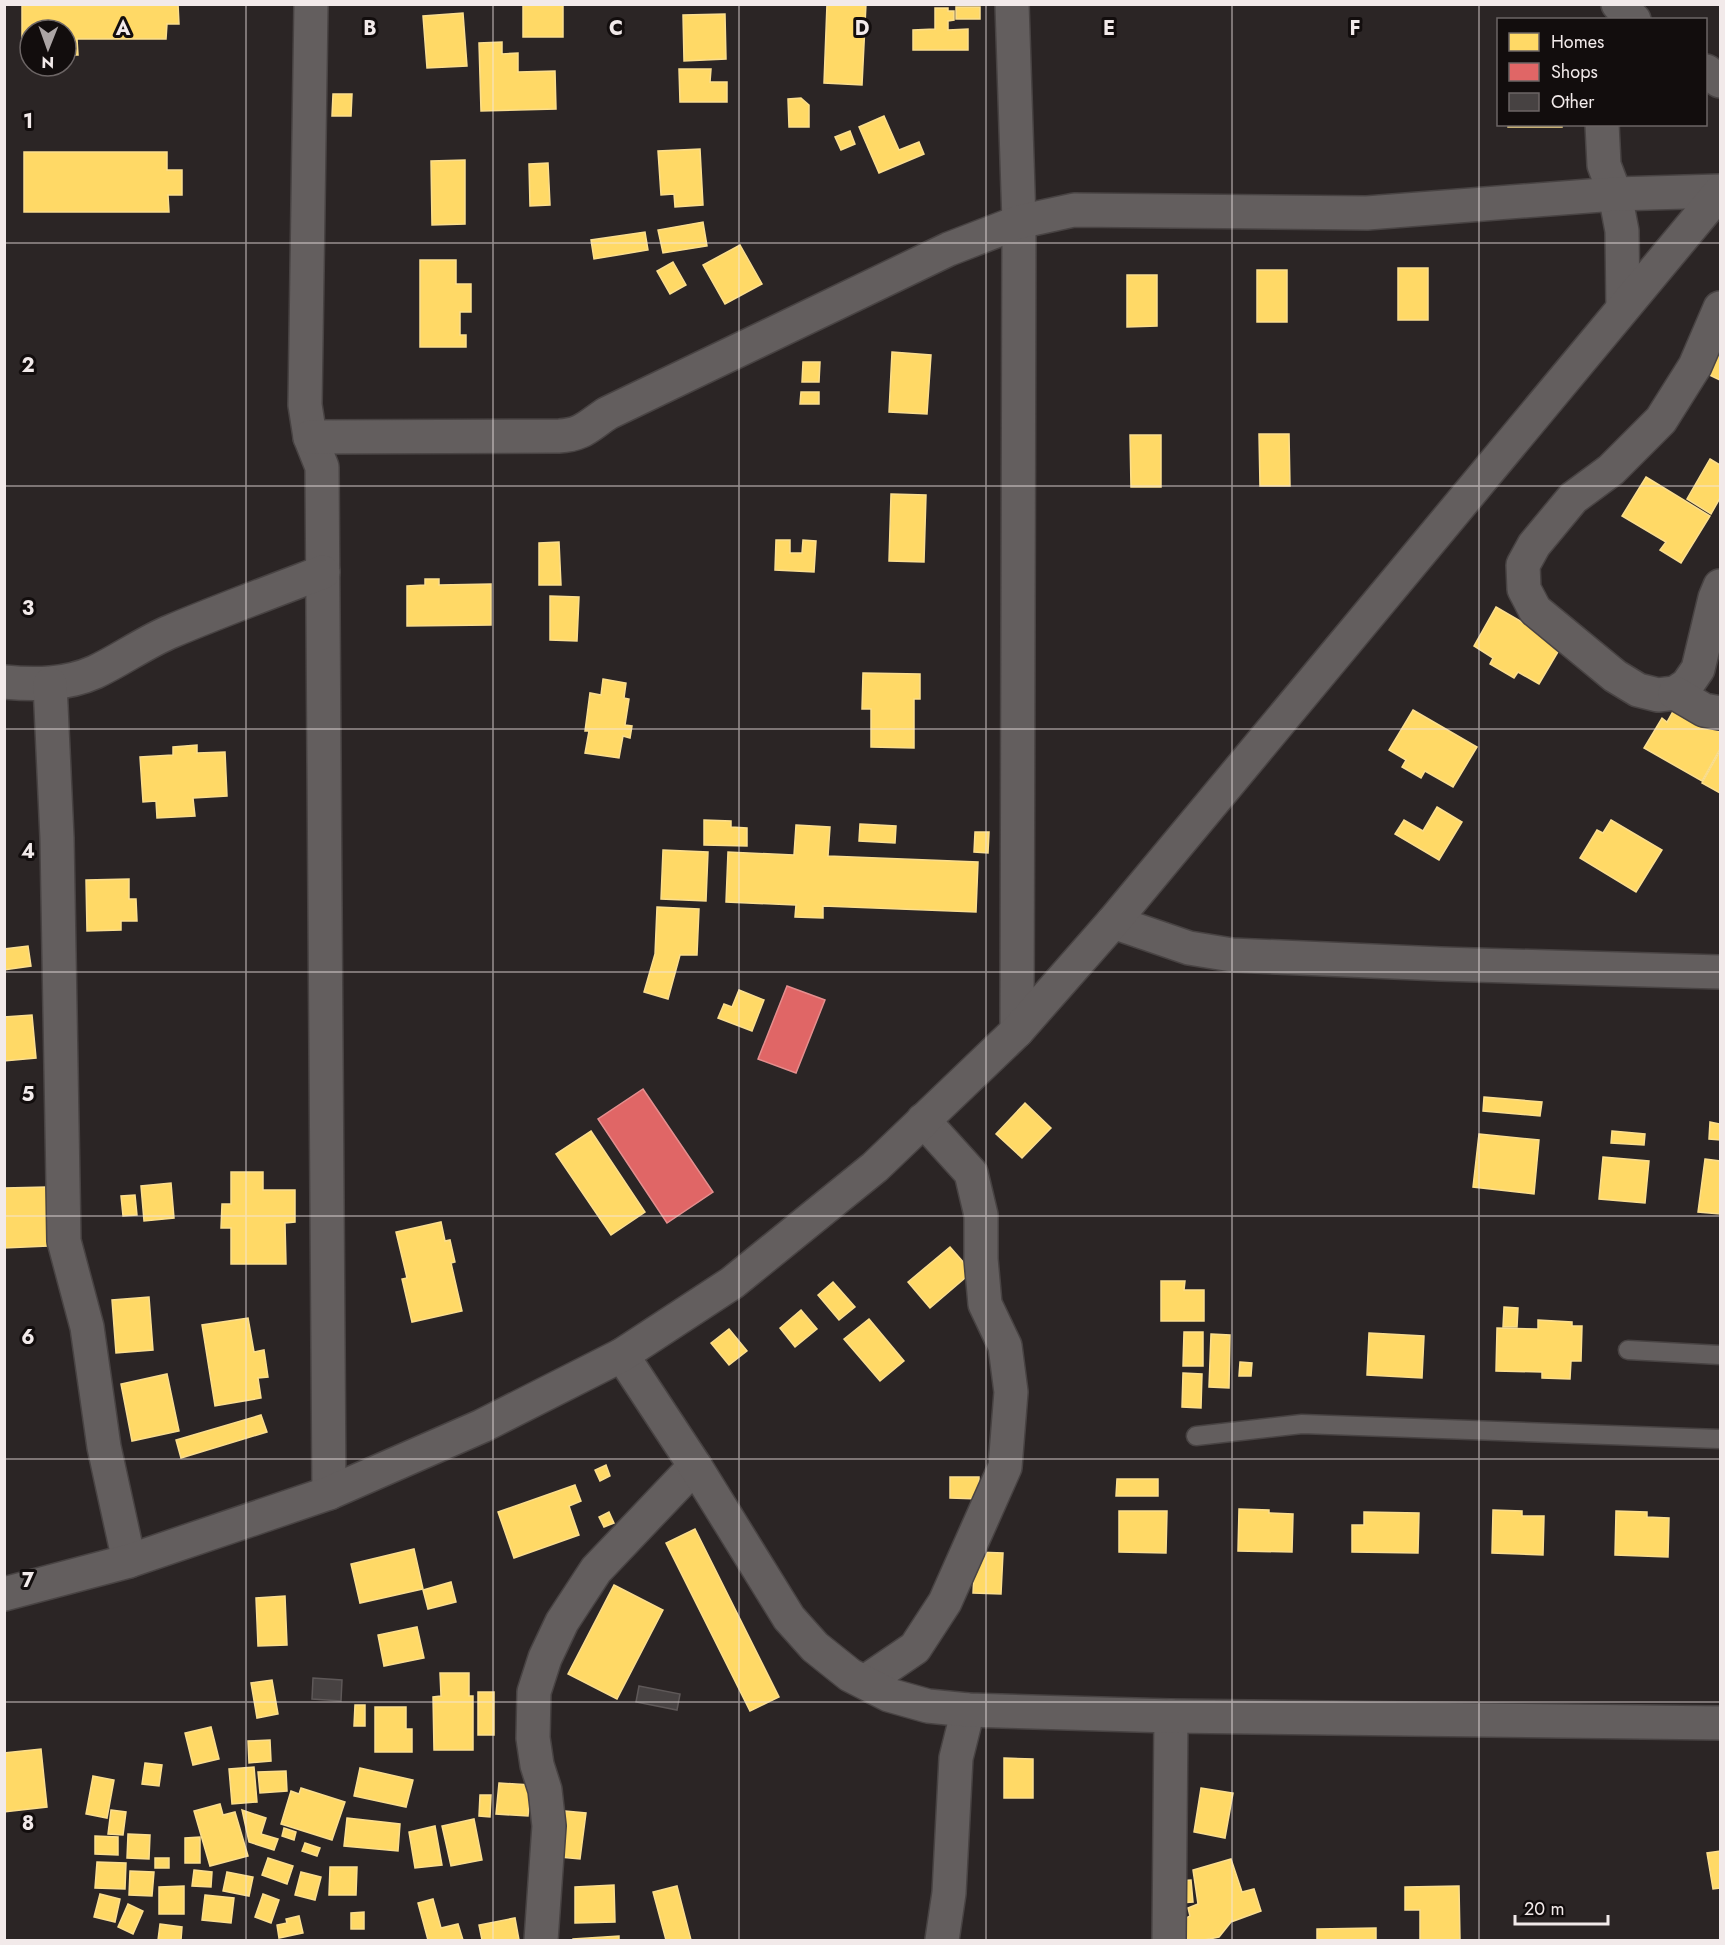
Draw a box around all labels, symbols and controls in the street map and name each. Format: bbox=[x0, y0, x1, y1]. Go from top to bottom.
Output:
text: A bbox=[115, 14, 131, 43]
text: B bbox=[363, 14, 377, 43]
text: C bbox=[609, 14, 623, 43]
text: D bbox=[855, 14, 869, 43]
text: E bbox=[1103, 14, 1115, 43]
text: F bbox=[1349, 14, 1361, 43]
north arrow bbox=[18, 18, 78, 78]
legend bbox=[1497, 18, 1707, 126]
text: Homes bbox=[1551, 29, 1604, 55]
text: N bbox=[41, 51, 54, 74]
text: Shops bbox=[1551, 59, 1598, 85]
text: Other bbox=[1551, 89, 1595, 115]
text: 1 bbox=[23, 107, 33, 136]
text: 2 bbox=[21, 351, 35, 380]
text: 3 bbox=[22, 594, 34, 623]
text: 4 bbox=[21, 837, 35, 866]
text: 5 bbox=[22, 1080, 35, 1109]
text: 6 bbox=[21, 1323, 35, 1352]
text: 7 bbox=[22, 1566, 35, 1595]
text: 8 bbox=[22, 1809, 34, 1838]
scale bar bbox=[1515, 1888, 1608, 1926]
text: 20 m bbox=[1524, 1896, 1564, 1922]

